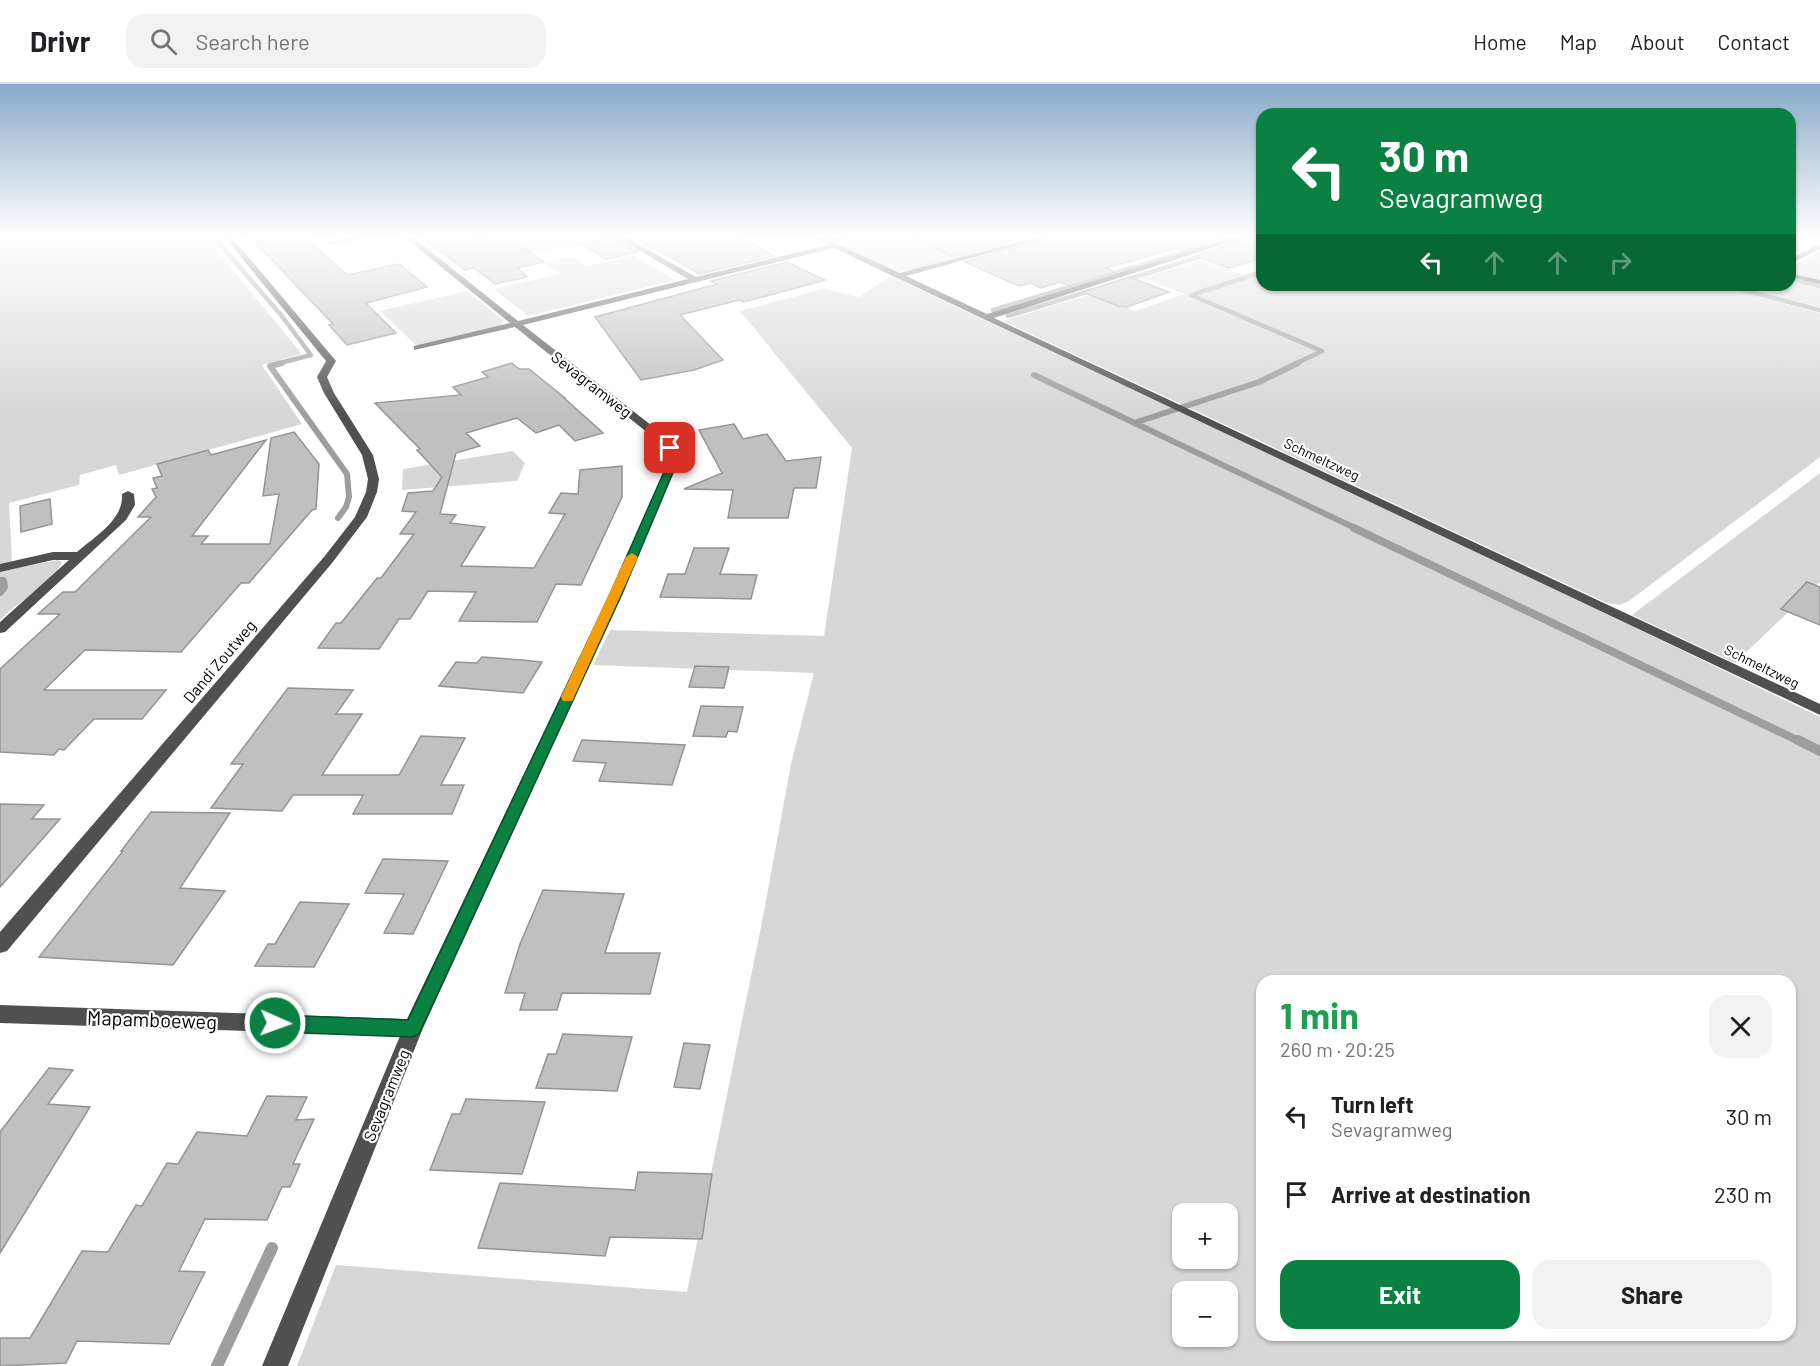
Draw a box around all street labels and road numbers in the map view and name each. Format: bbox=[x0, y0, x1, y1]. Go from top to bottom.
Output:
street label: Sevagramweg bbox=[548, 347, 636, 421]
street label: Schmeltzweg bbox=[1282, 434, 1362, 484]
street label: Dandi Zoutweg bbox=[179, 616, 259, 706]
street label: Schmeltzweg bbox=[1722, 641, 1802, 691]
street label: Mapamboeweg bbox=[87, 1005, 217, 1033]
street label: Sevagramweg bbox=[359, 1046, 413, 1144]

